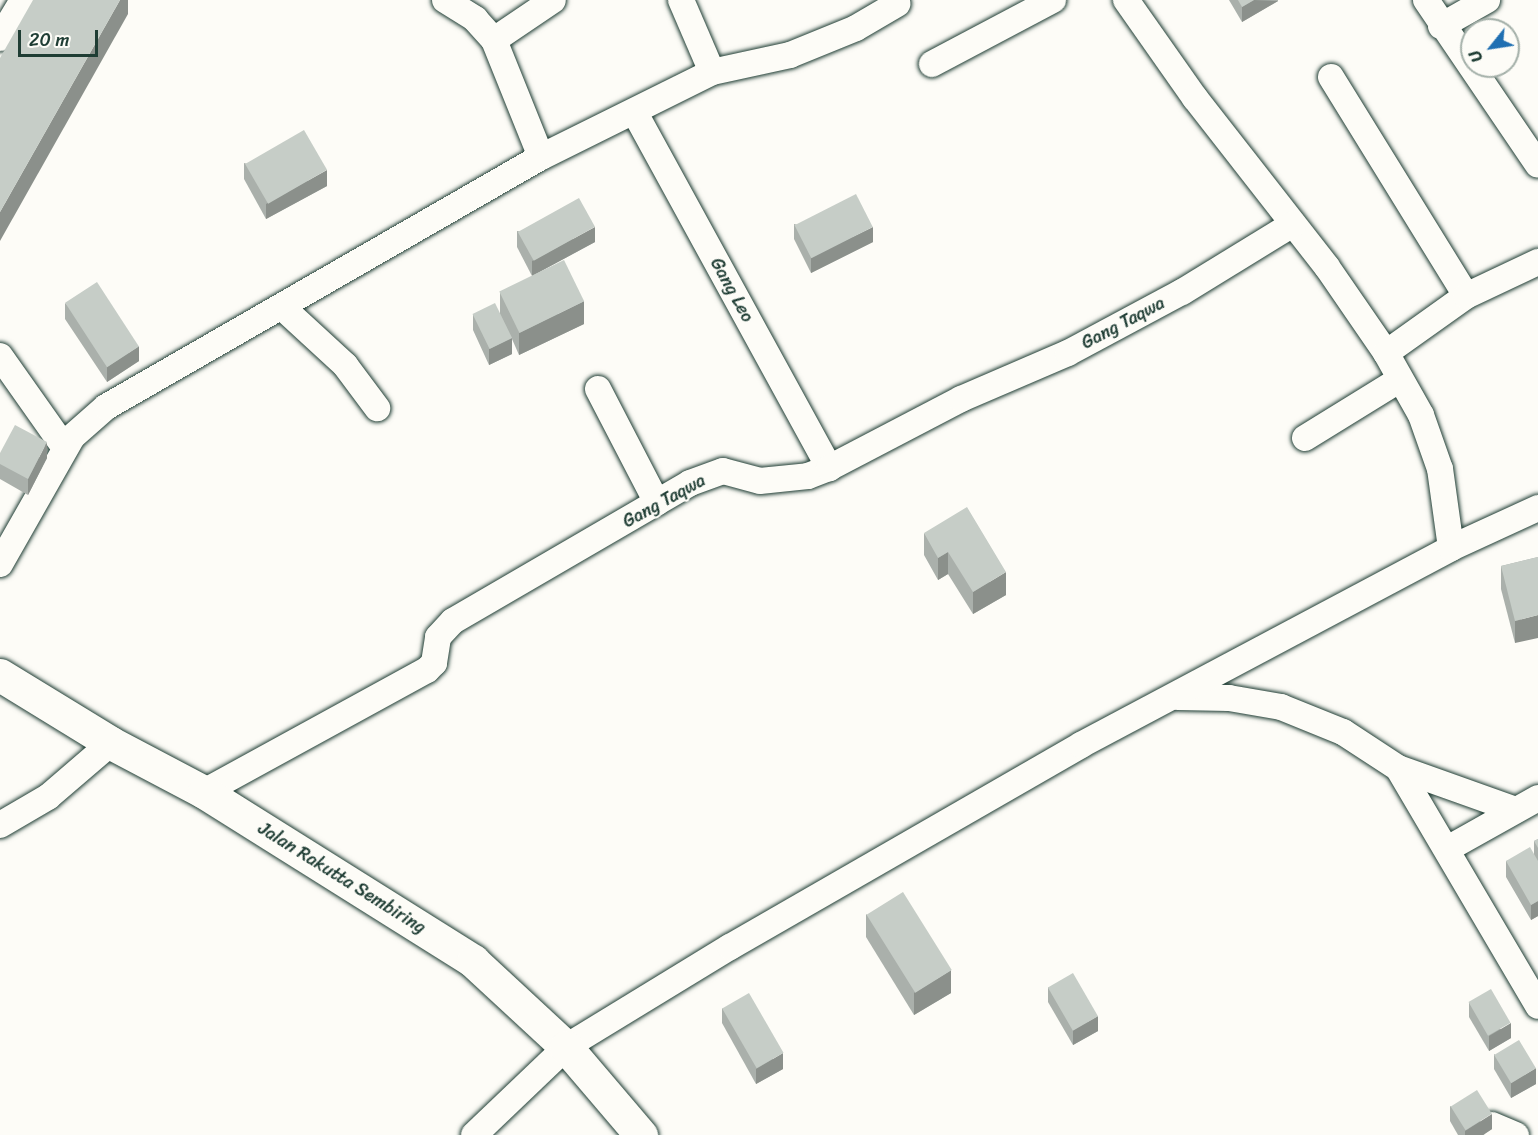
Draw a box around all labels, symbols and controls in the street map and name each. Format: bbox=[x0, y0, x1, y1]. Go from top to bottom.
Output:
scale bar bbox=[21, 18, 100, 56]
north arrow bbox=[1460, 18, 1520, 78]
text: 20 m bbox=[29, 24, 69, 56]
text: U bbox=[1461, 44, 1491, 68]
street label: Gang Leo bbox=[705, 254, 759, 326]
street label: Gang Taqwa bbox=[1078, 292, 1168, 354]
street label: Gang Taqwa bbox=[619, 469, 709, 533]
street label: Jalan Rakutta Sembiring bbox=[254, 817, 430, 939]

